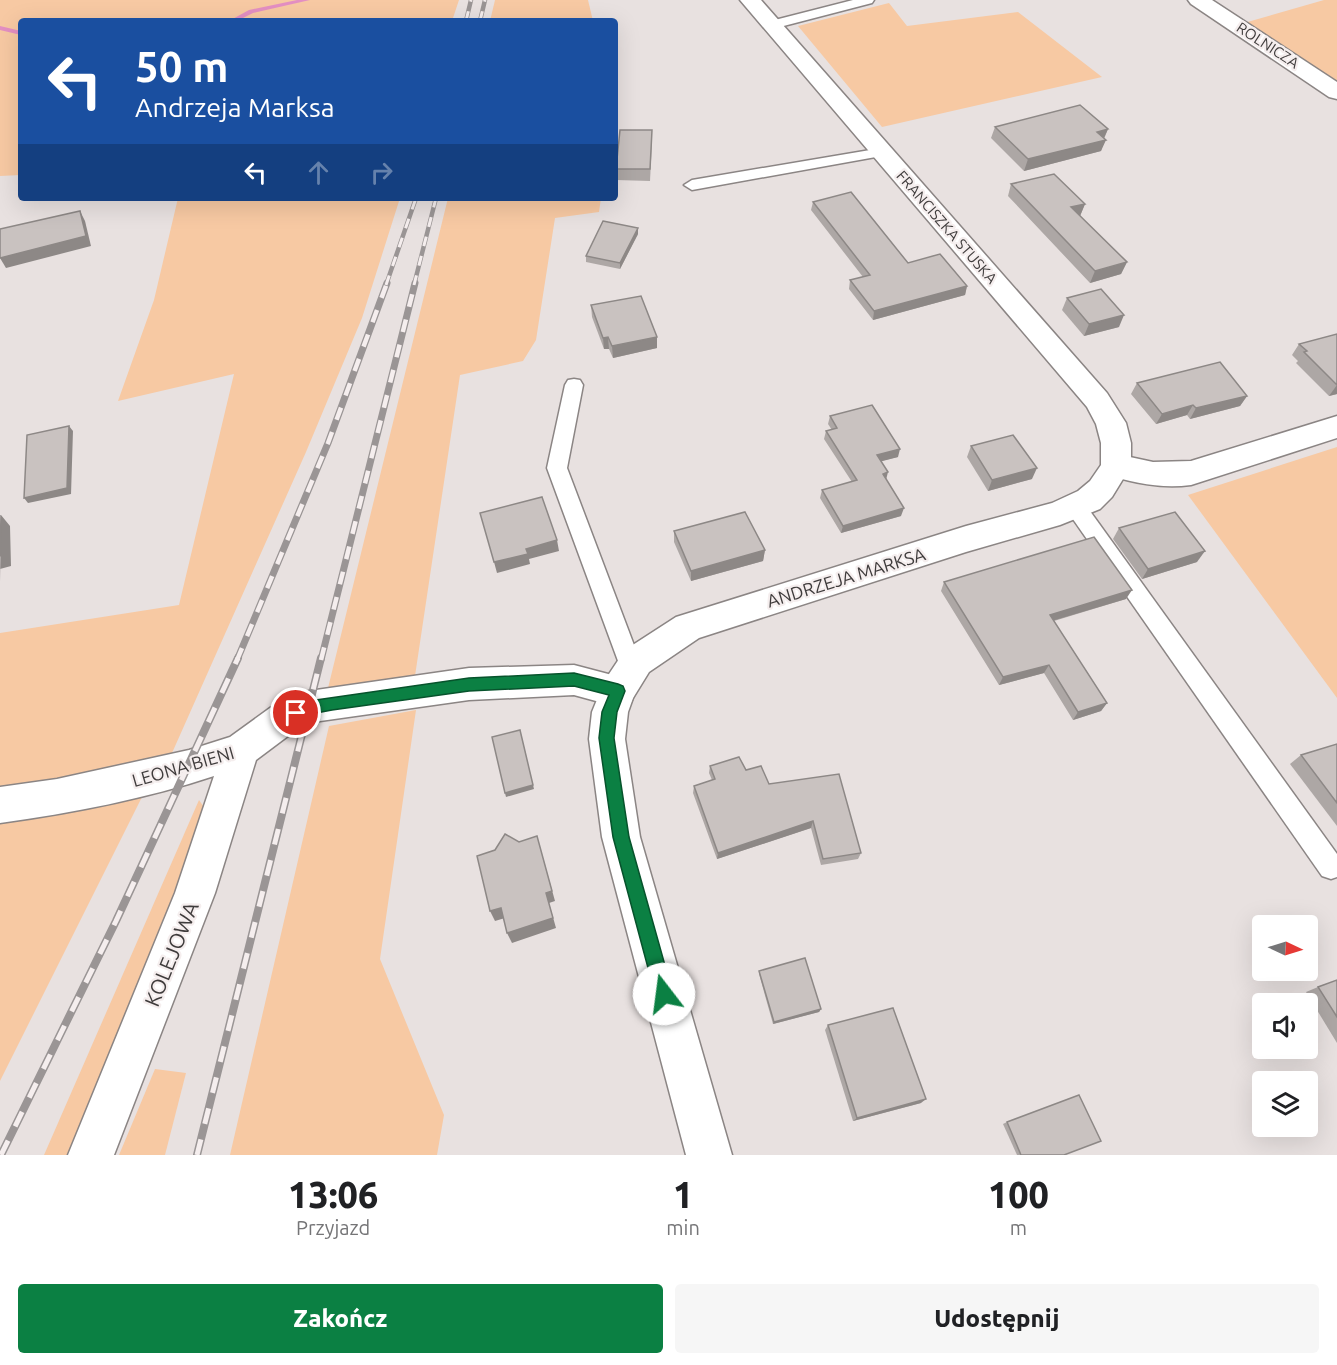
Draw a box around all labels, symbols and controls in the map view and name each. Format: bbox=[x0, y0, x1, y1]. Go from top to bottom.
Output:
street label: ROLNICZA bbox=[1234, 19, 1303, 72]
icon: left bbox=[36, 42, 114, 120]
text: 50 m bbox=[135, 43, 229, 90]
text: Andrzeja Marksa bbox=[135, 92, 335, 122]
icon: left bbox=[239, 156, 272, 189]
icon: ahead bbox=[302, 156, 335, 189]
icon: right bbox=[365, 156, 398, 189]
street label: FRANCISZKA STUSKA bbox=[893, 167, 1001, 287]
street label: ANDRZEJA MARKSA bbox=[764, 543, 928, 611]
pin bbox=[270, 687, 321, 738]
icon: arrive bbox=[279, 696, 312, 729]
street label: LEONA BIENI bbox=[130, 742, 236, 790]
street label: KOLEJOWA bbox=[139, 898, 203, 1010]
north arrow bbox=[1252, 915, 1318, 981]
map controls bbox=[1252, 915, 1318, 1137]
position arrow bbox=[632, 962, 696, 1026]
button: sound bbox=[1252, 993, 1318, 1059]
button: layers bbox=[1252, 1071, 1318, 1137]
text: 13:06 bbox=[288, 1174, 378, 1215]
text: 1 bbox=[673, 1174, 693, 1215]
text: 100 bbox=[988, 1174, 1049, 1215]
text: Przyjazd bbox=[296, 1216, 370, 1239]
text: min bbox=[666, 1216, 700, 1239]
text: m bbox=[1010, 1216, 1027, 1239]
button: Zakończ bbox=[18, 1284, 663, 1353]
button: Udostępnij bbox=[675, 1284, 1319, 1353]

